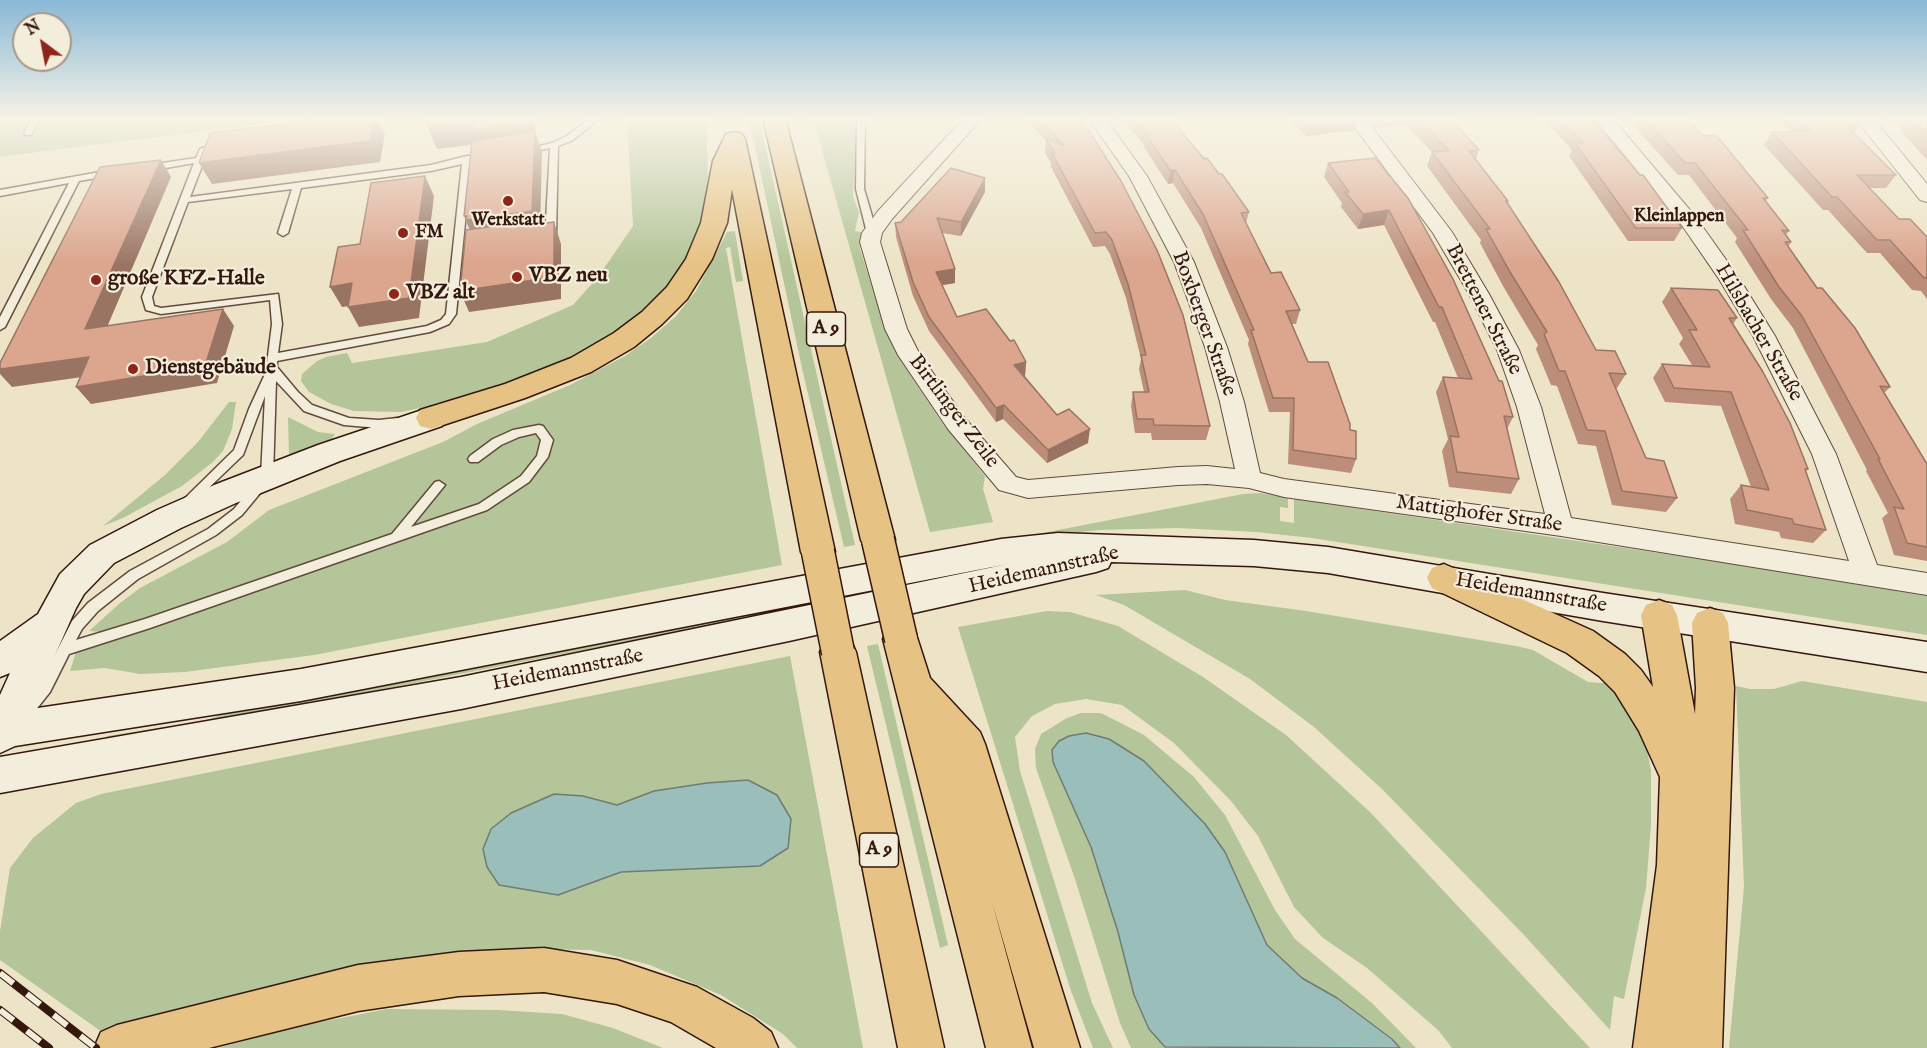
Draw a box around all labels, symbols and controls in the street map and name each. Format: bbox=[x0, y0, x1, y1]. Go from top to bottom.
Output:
north arrow bbox=[12, 12, 72, 72]
text: N bbox=[22, 16, 45, 41]
marker: Werkstatt bbox=[501, 194, 515, 208]
district label: Kleinlappen bbox=[1634, 206, 1724, 228]
place label: Werkstatt bbox=[471, 210, 545, 232]
place label: FM bbox=[415, 222, 443, 244]
marker: FM bbox=[396, 226, 410, 240]
street label: Brettener Straße bbox=[1439, 240, 1527, 380]
street label: Boxberger Straße bbox=[1165, 248, 1241, 400]
street label: Hilsbacher Straße bbox=[1708, 260, 1808, 406]
place label: VBZ neu bbox=[529, 264, 608, 290]
place label: große KFZ-Halle bbox=[108, 267, 265, 293]
marker: VBZ neu bbox=[510, 270, 524, 284]
marker: große KFZ-Halle bbox=[89, 273, 103, 287]
place label: VBZ alt bbox=[406, 281, 475, 307]
marker: VBZ alt bbox=[387, 287, 401, 301]
road number: A 9 bbox=[806, 312, 846, 346]
street label: Birtlinger Zeile bbox=[902, 350, 1004, 474]
place label: Dienstgebäude bbox=[145, 356, 276, 382]
marker: Dienstgebäude bbox=[126, 362, 140, 376]
street label: Mattighofer Straße bbox=[1394, 491, 1564, 539]
street label: Heidemannstraße bbox=[966, 541, 1122, 601]
street label: Heidemannstraße bbox=[1453, 568, 1609, 620]
street label: Heidemannstraße bbox=[490, 644, 646, 698]
road number: A 9 bbox=[860, 833, 898, 867]

